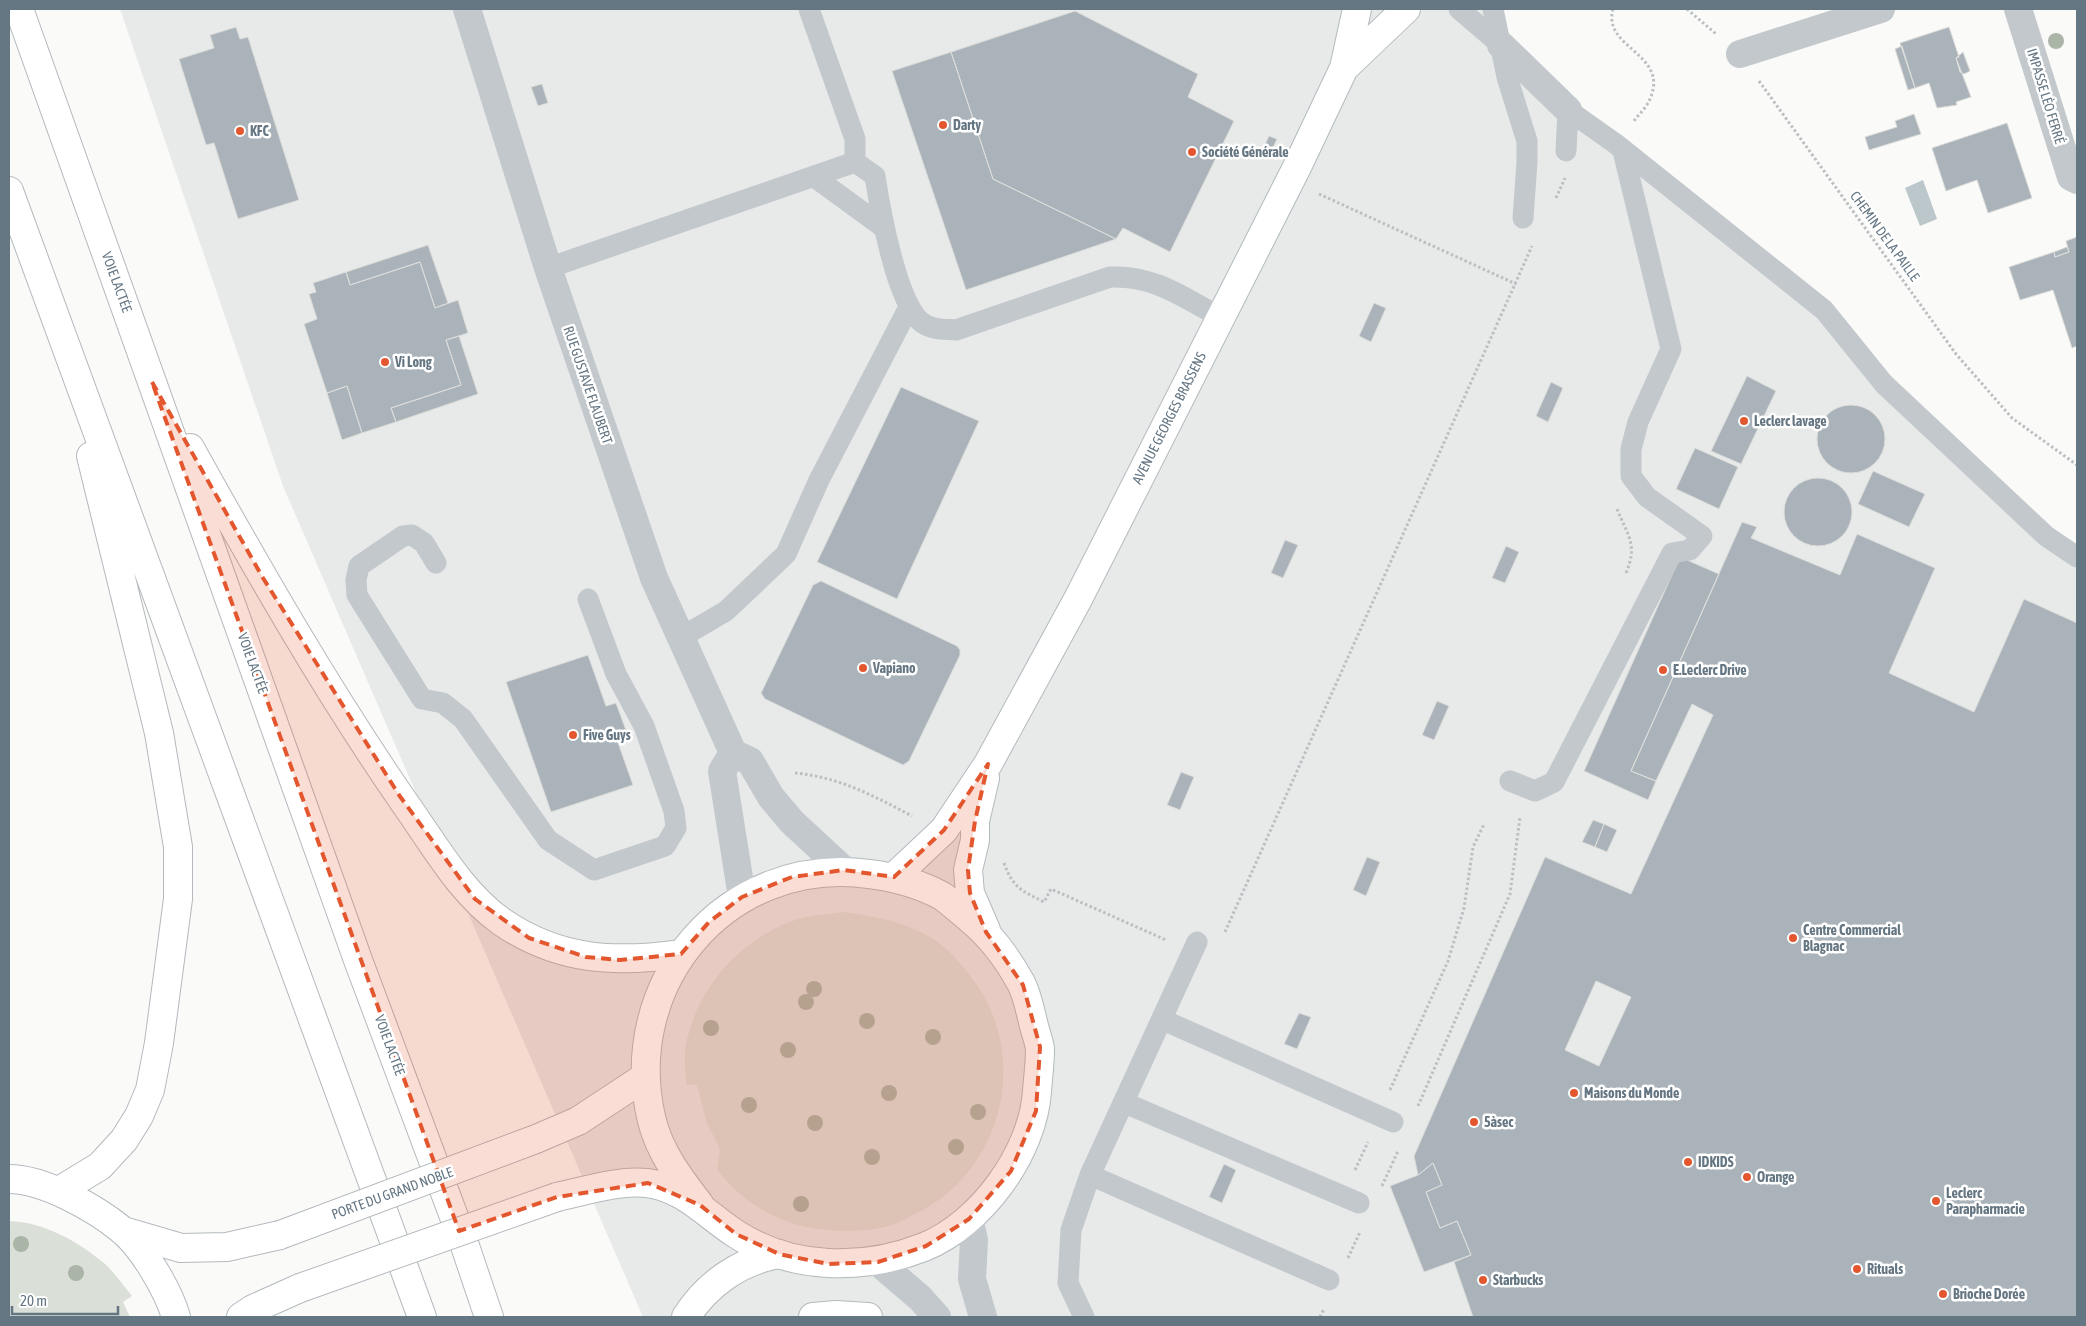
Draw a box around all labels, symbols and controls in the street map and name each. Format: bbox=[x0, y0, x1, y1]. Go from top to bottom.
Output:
street label: IMPASSE LÉO FERRÉ bbox=[2024, 46, 2068, 146]
place label: Darty bbox=[953, 117, 981, 133]
marker: Darty bbox=[937, 119, 949, 131]
place label: KFC bbox=[250, 123, 270, 139]
marker: KFC bbox=[234, 125, 246, 137]
place label: Société Générale bbox=[1202, 144, 1289, 160]
marker: Société Générale bbox=[1186, 146, 1198, 158]
street label: CHEMIN DE LA PAILLE bbox=[1847, 188, 1923, 284]
street label: VOIE LACTÉE bbox=[99, 250, 135, 314]
street label: RUE GUSTAVE FLAUBERT bbox=[560, 324, 616, 446]
street label: AVENUE GEORGES BRASSENS bbox=[1129, 349, 1209, 487]
place label: Vi Long bbox=[394, 354, 433, 370]
marker: Vi Long bbox=[379, 356, 391, 368]
place label: Leclerc lavage bbox=[1754, 413, 1827, 429]
marker: Leclerc lavage bbox=[1738, 415, 1750, 427]
street label: VOIE LACTÉE bbox=[235, 631, 271, 695]
place label: Vapiano bbox=[872, 660, 916, 676]
marker: Vapiano bbox=[857, 662, 869, 674]
place label: E.Leclerc Drive bbox=[1673, 662, 1747, 678]
marker: E.Leclerc Drive bbox=[1657, 664, 1669, 676]
place label: Five Guys bbox=[583, 727, 631, 743]
marker: Five Guys bbox=[567, 729, 579, 741]
place label: Centre Commercial Blagnac bbox=[1803, 922, 1901, 954]
marker: Centre Commercial Blagnac bbox=[1787, 932, 1799, 944]
street label: VOIE LACTÉE bbox=[372, 1013, 408, 1077]
place label: Maisons du Monde bbox=[1584, 1085, 1679, 1101]
marker: Maisons du Monde bbox=[1568, 1087, 1580, 1099]
place label: 5àsec bbox=[1484, 1114, 1514, 1130]
marker: 5àsec bbox=[1468, 1116, 1480, 1128]
place label: IDKIDS bbox=[1698, 1154, 1734, 1170]
marker: IDKIDS bbox=[1682, 1156, 1694, 1168]
street label: PORTE DU GRAND NOBLE bbox=[329, 1164, 455, 1222]
place label: Orange bbox=[1757, 1169, 1794, 1185]
marker: Orange bbox=[1741, 1171, 1753, 1183]
place label: Leclerc Parapharmacie bbox=[1946, 1185, 2025, 1217]
marker: Leclerc Parapharmacie bbox=[1930, 1195, 1942, 1207]
place label: Rituals bbox=[1867, 1261, 1903, 1277]
marker: Rituals bbox=[1851, 1263, 1863, 1275]
place label: Starbucks bbox=[1493, 1272, 1543, 1288]
marker: Starbucks bbox=[1477, 1274, 1489, 1286]
scale bar bbox=[12, 1284, 119, 1316]
place label: Brioche Dorée bbox=[1953, 1286, 2025, 1302]
marker: Brioche Dorée bbox=[1937, 1288, 1949, 1300]
text: 20 m bbox=[20, 1292, 47, 1309]

